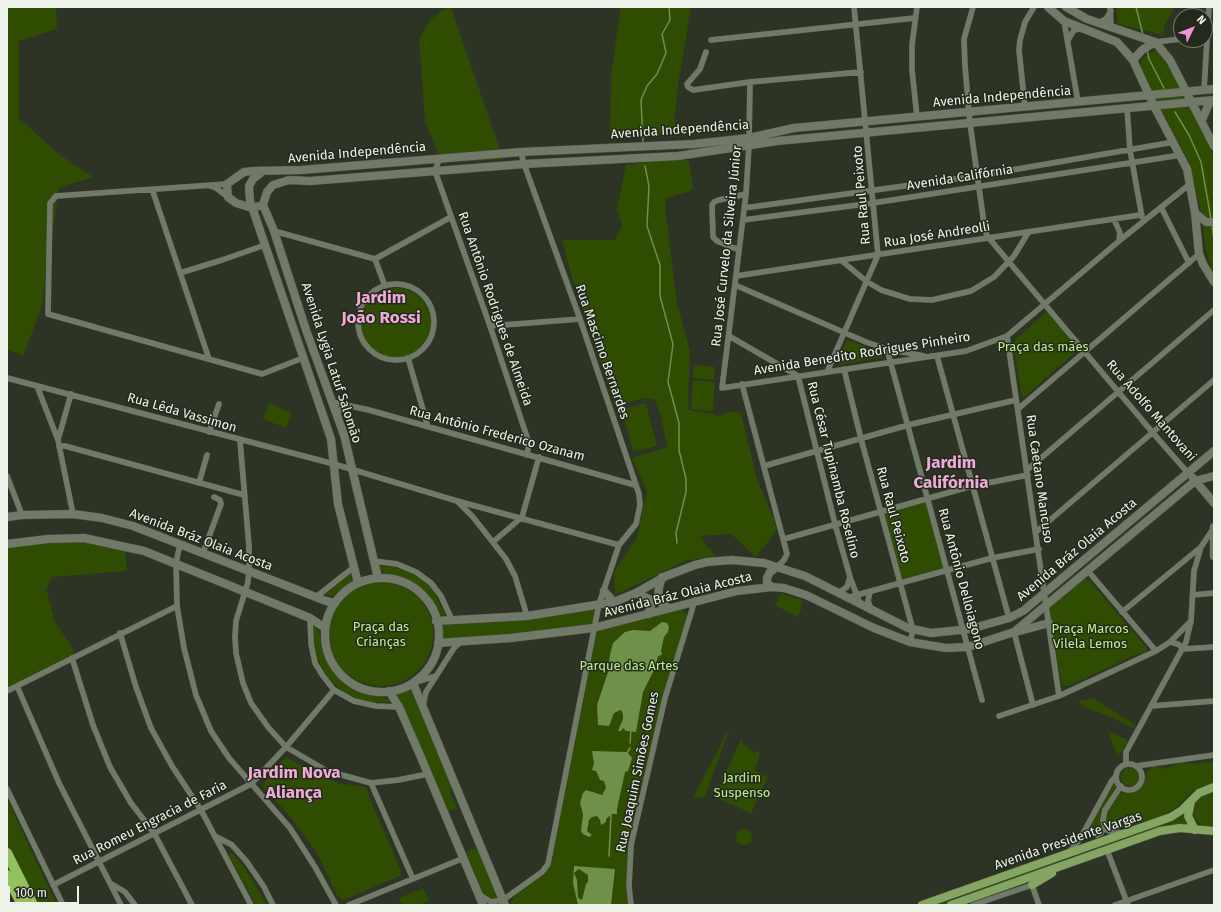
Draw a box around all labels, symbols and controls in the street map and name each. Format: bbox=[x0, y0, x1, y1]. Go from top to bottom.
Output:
north arrow bbox=[1173, 8, 1213, 48]
text: N bbox=[1194, 13, 1209, 27]
street label: Avenida Independência bbox=[932, 83, 1072, 111]
street label: Avenida Independência bbox=[610, 117, 750, 143]
street label: Avenida Independência bbox=[287, 139, 427, 167]
street label: Rua José Curvelo da Silveira Júnior bbox=[709, 145, 745, 347]
street label: Rua Raul Peixoto bbox=[850, 145, 874, 245]
street label: Avenida Califórnia bbox=[906, 162, 1014, 194]
street label: Rua Antônio Rodrigues de Almeida bbox=[454, 210, 536, 408]
street label: Rua José Andreolli bbox=[883, 219, 991, 251]
street label: Avenida Lygia Latuf Salomão bbox=[298, 281, 364, 445]
street label: Rua Mascimo Bernardes bbox=[572, 283, 632, 421]
district label: Jardim João Rossi bbox=[341, 288, 421, 328]
street label: Avenida Benedito Rodrigues Pinheiro bbox=[753, 329, 971, 379]
park label: Praça das mães bbox=[997, 339, 1089, 355]
street label: Rua Adolfo Mantovani bbox=[1103, 357, 1199, 465]
street label: Rua César Tupinamba Roselino bbox=[803, 380, 863, 560]
street label: Rua Lêda Vassimon bbox=[125, 390, 239, 436]
street label: Rua Antônio Frederico Ozanam bbox=[408, 403, 586, 465]
street label: Rua Caetano Mancuso bbox=[1022, 414, 1056, 544]
district label: Jardim Califórnia bbox=[913, 453, 989, 493]
street label: Rua Raul Peixoto bbox=[873, 465, 913, 565]
street label: Avenida Bráz Olaia Acosta bbox=[1014, 495, 1140, 605]
street label: Avenida Bráz Olaia Acosta bbox=[127, 506, 275, 574]
street label: Rua Antônio Delloiagono bbox=[935, 506, 987, 652]
street label: Avenida Bráz Olaia Acosta bbox=[602, 569, 754, 621]
park label: Praça das Crianças bbox=[353, 619, 409, 650]
park label: Praça Marcos Vilela Lemos bbox=[1052, 621, 1128, 652]
park label: Parque das Artes bbox=[580, 658, 678, 674]
street label: Rua Joaquim Simões Gomes bbox=[613, 690, 663, 854]
district label: Jardim Nova Aliança bbox=[247, 763, 341, 803]
park label: Jardim Suspenso bbox=[714, 770, 770, 801]
street label: Rua Romeu Engracia de Faria bbox=[71, 777, 229, 869]
street label: Avenida Presidente Vargas bbox=[992, 808, 1144, 874]
scale bar bbox=[10, 878, 81, 904]
text: 100 m bbox=[15, 886, 47, 900]

